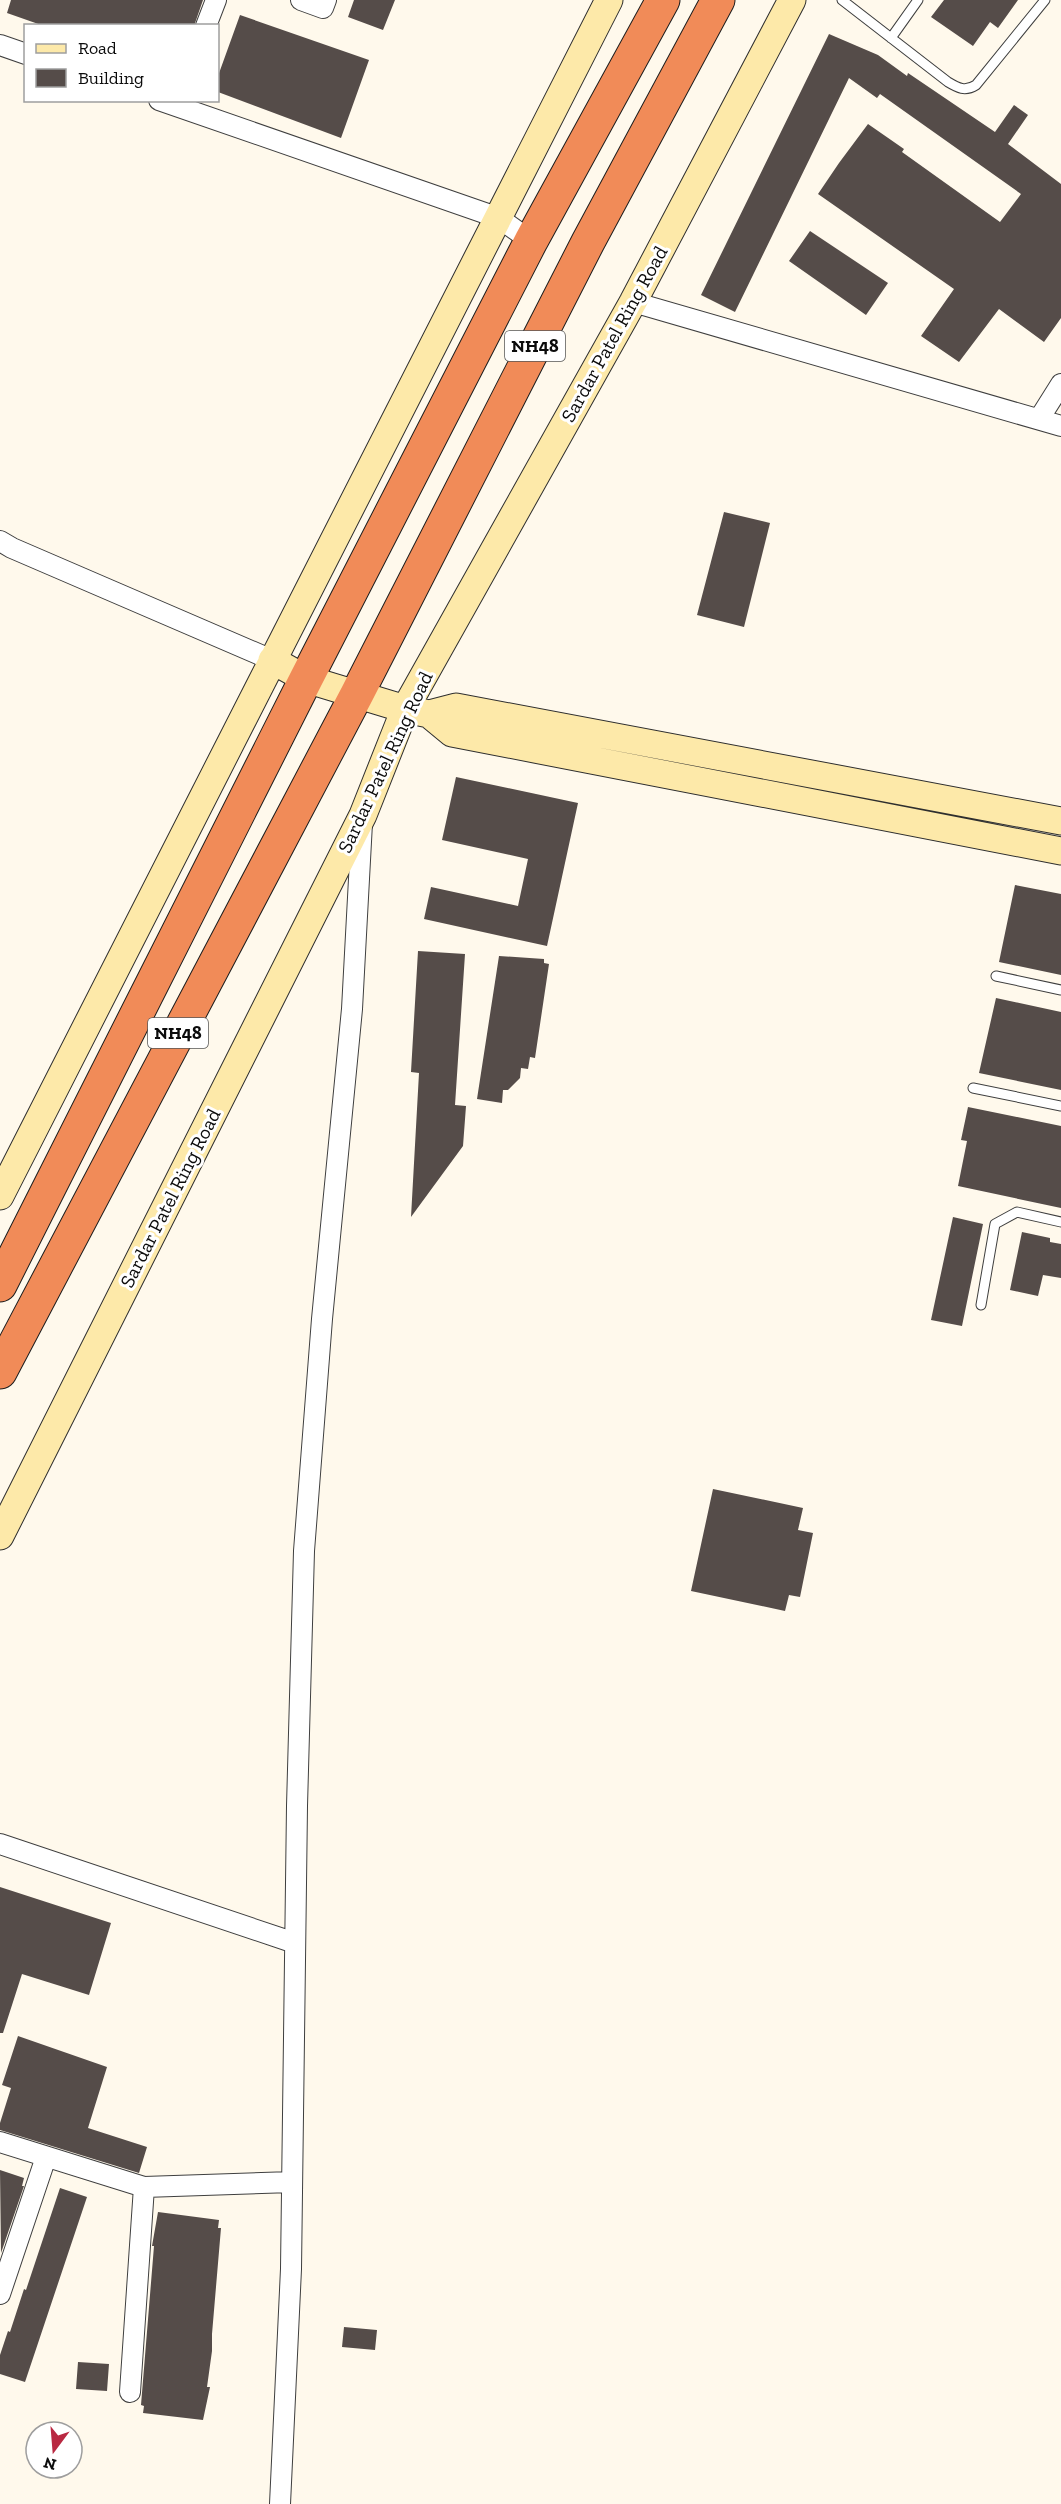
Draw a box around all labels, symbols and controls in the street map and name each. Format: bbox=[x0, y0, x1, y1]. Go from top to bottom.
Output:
legend bbox=[24, 24, 219, 102]
text: Road bbox=[78, 37, 117, 59]
text: Building bbox=[78, 67, 144, 89]
street label: Sardar Patel Ring Road bbox=[556, 242, 672, 426]
road number: NH48 bbox=[505, 331, 565, 361]
street label: Sardar Patel Ring Road bbox=[332, 667, 438, 857]
road number: NH48 bbox=[148, 1018, 208, 1048]
street label: Sardar Patel Ring Road bbox=[114, 1105, 226, 1291]
north arrow bbox=[24, 2420, 84, 2480]
text: N bbox=[42, 2453, 58, 2475]

